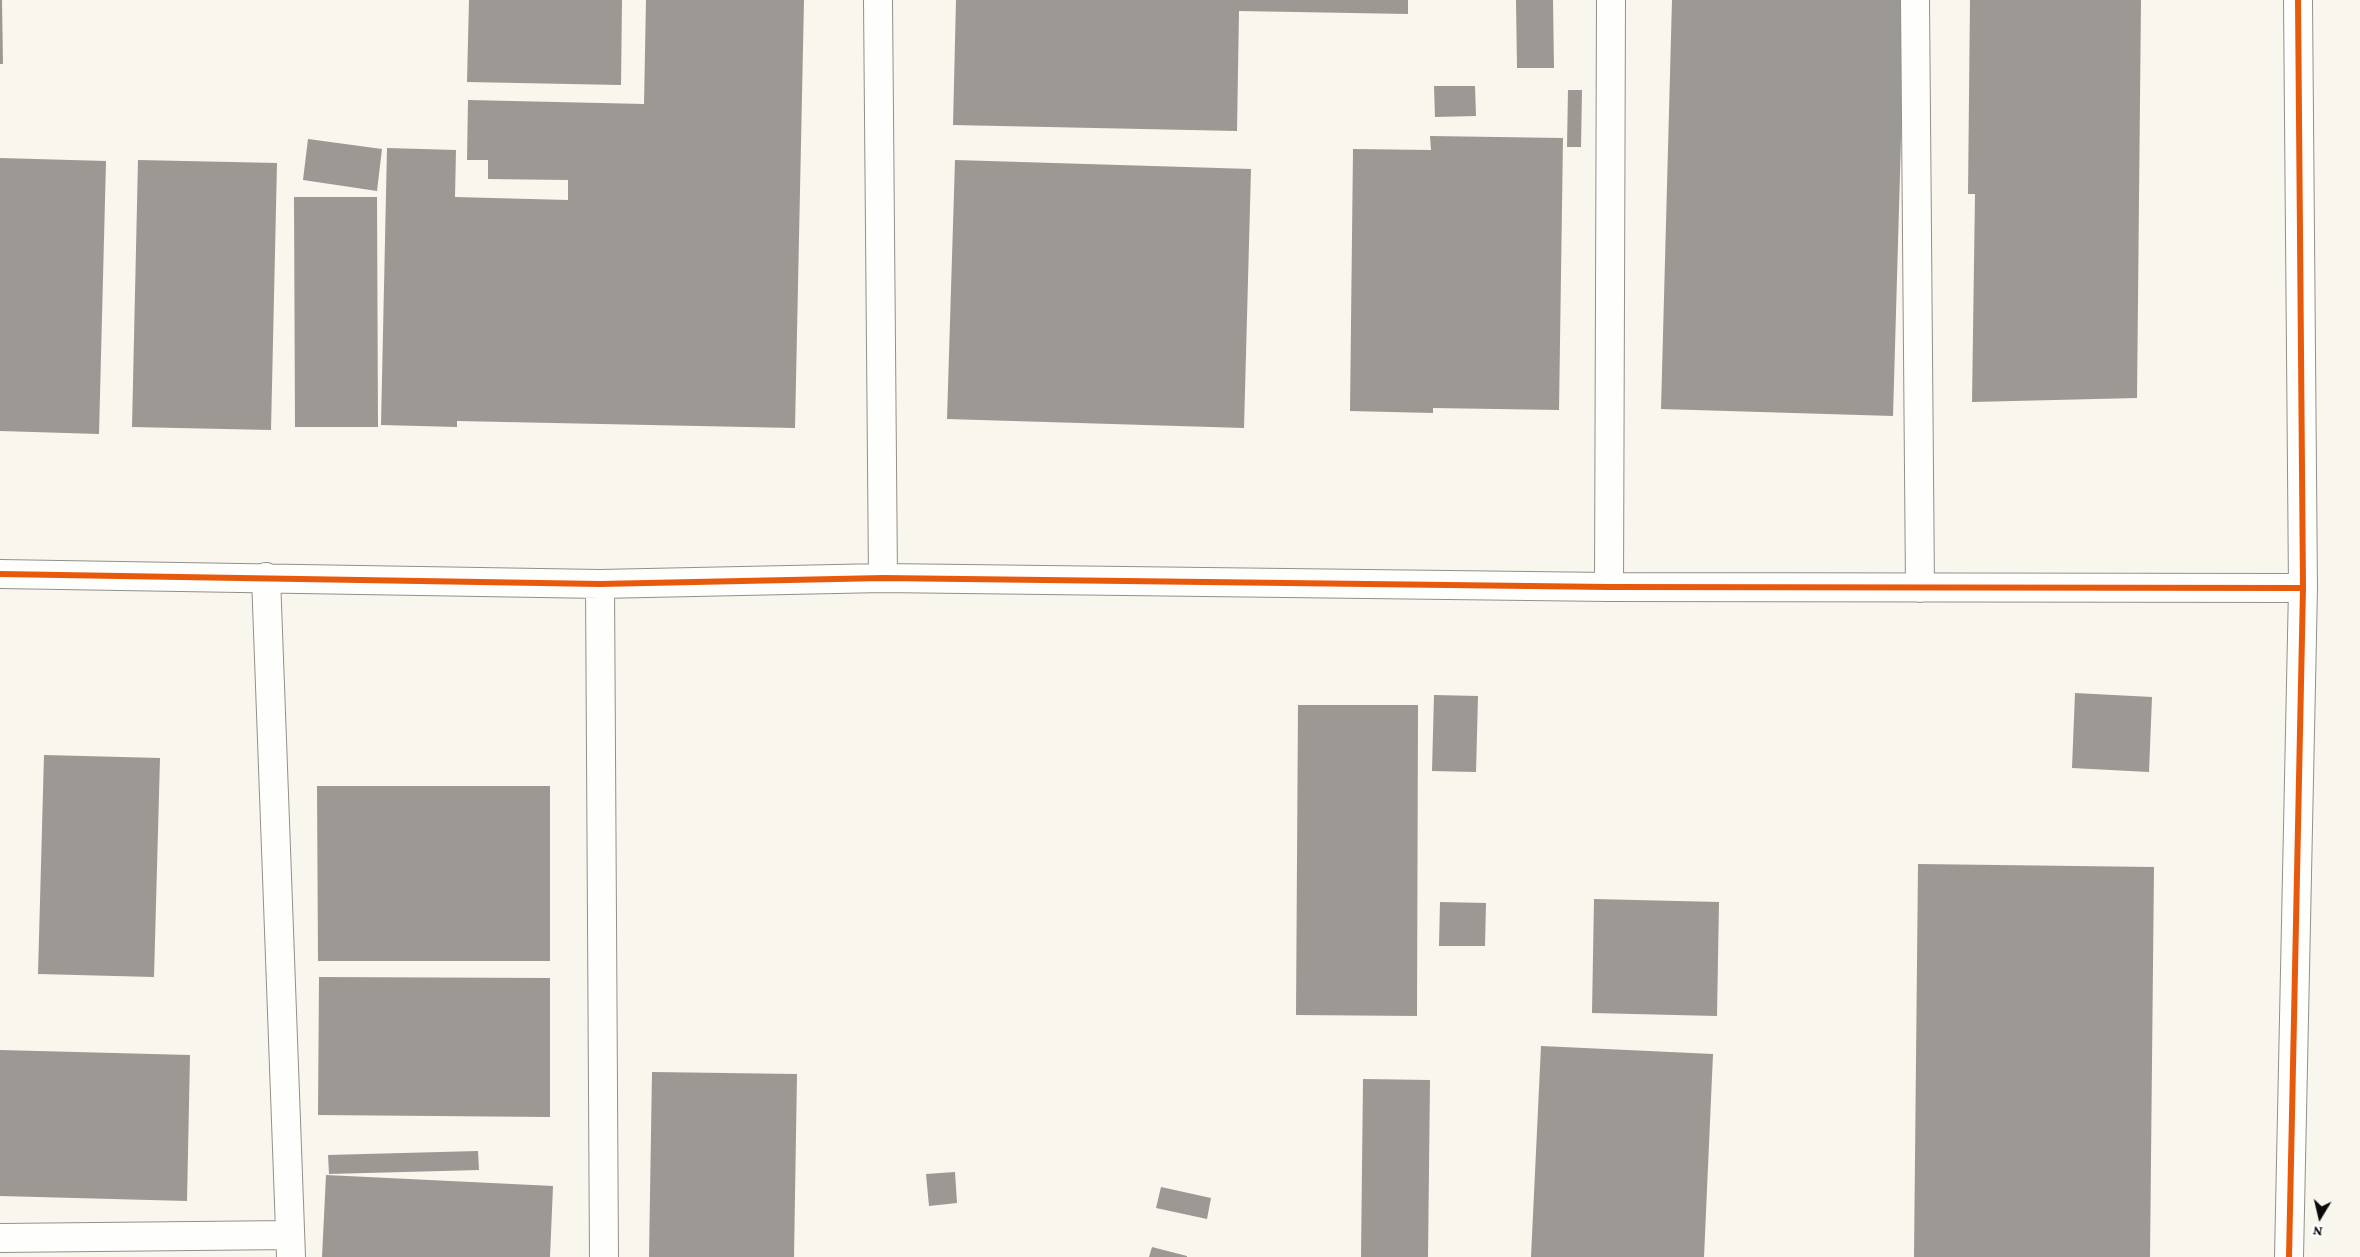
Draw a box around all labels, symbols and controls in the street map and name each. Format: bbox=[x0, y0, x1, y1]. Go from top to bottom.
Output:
north arrow bbox=[2295, 1192, 2345, 1242]
text: N bbox=[2312, 1223, 2324, 1240]

